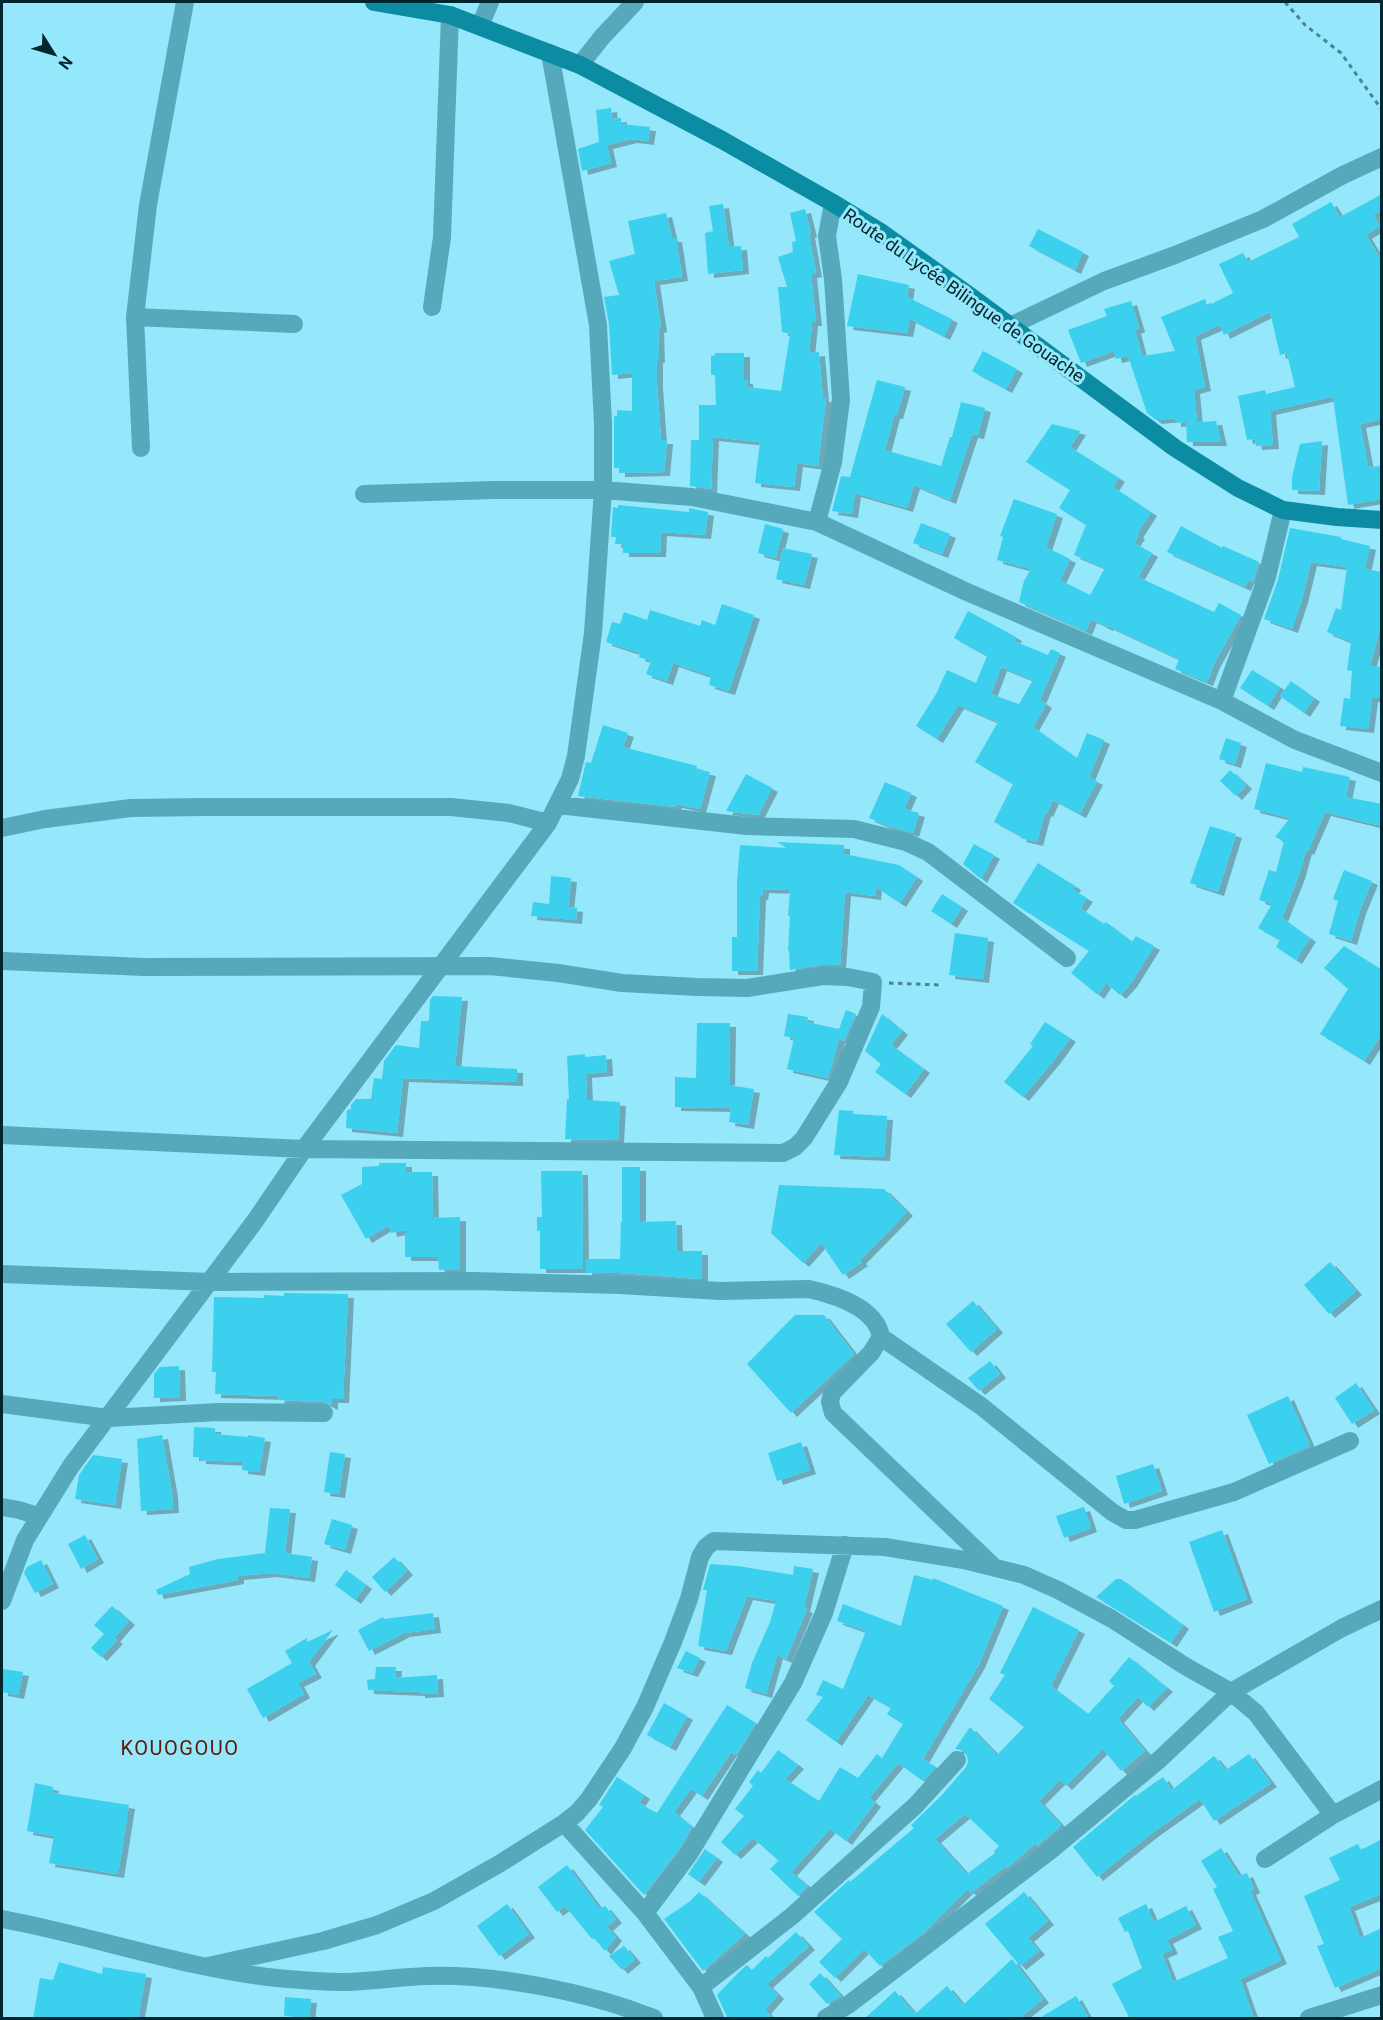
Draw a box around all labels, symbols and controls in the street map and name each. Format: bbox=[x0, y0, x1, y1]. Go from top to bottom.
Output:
north arrow bbox=[24, 24, 84, 84]
text: N bbox=[55, 52, 77, 73]
street label: Route du Lycée Bilingue de Gouache bbox=[840, 203, 1088, 387]
district label: KOUOGOUO bbox=[121, 1736, 239, 1760]

